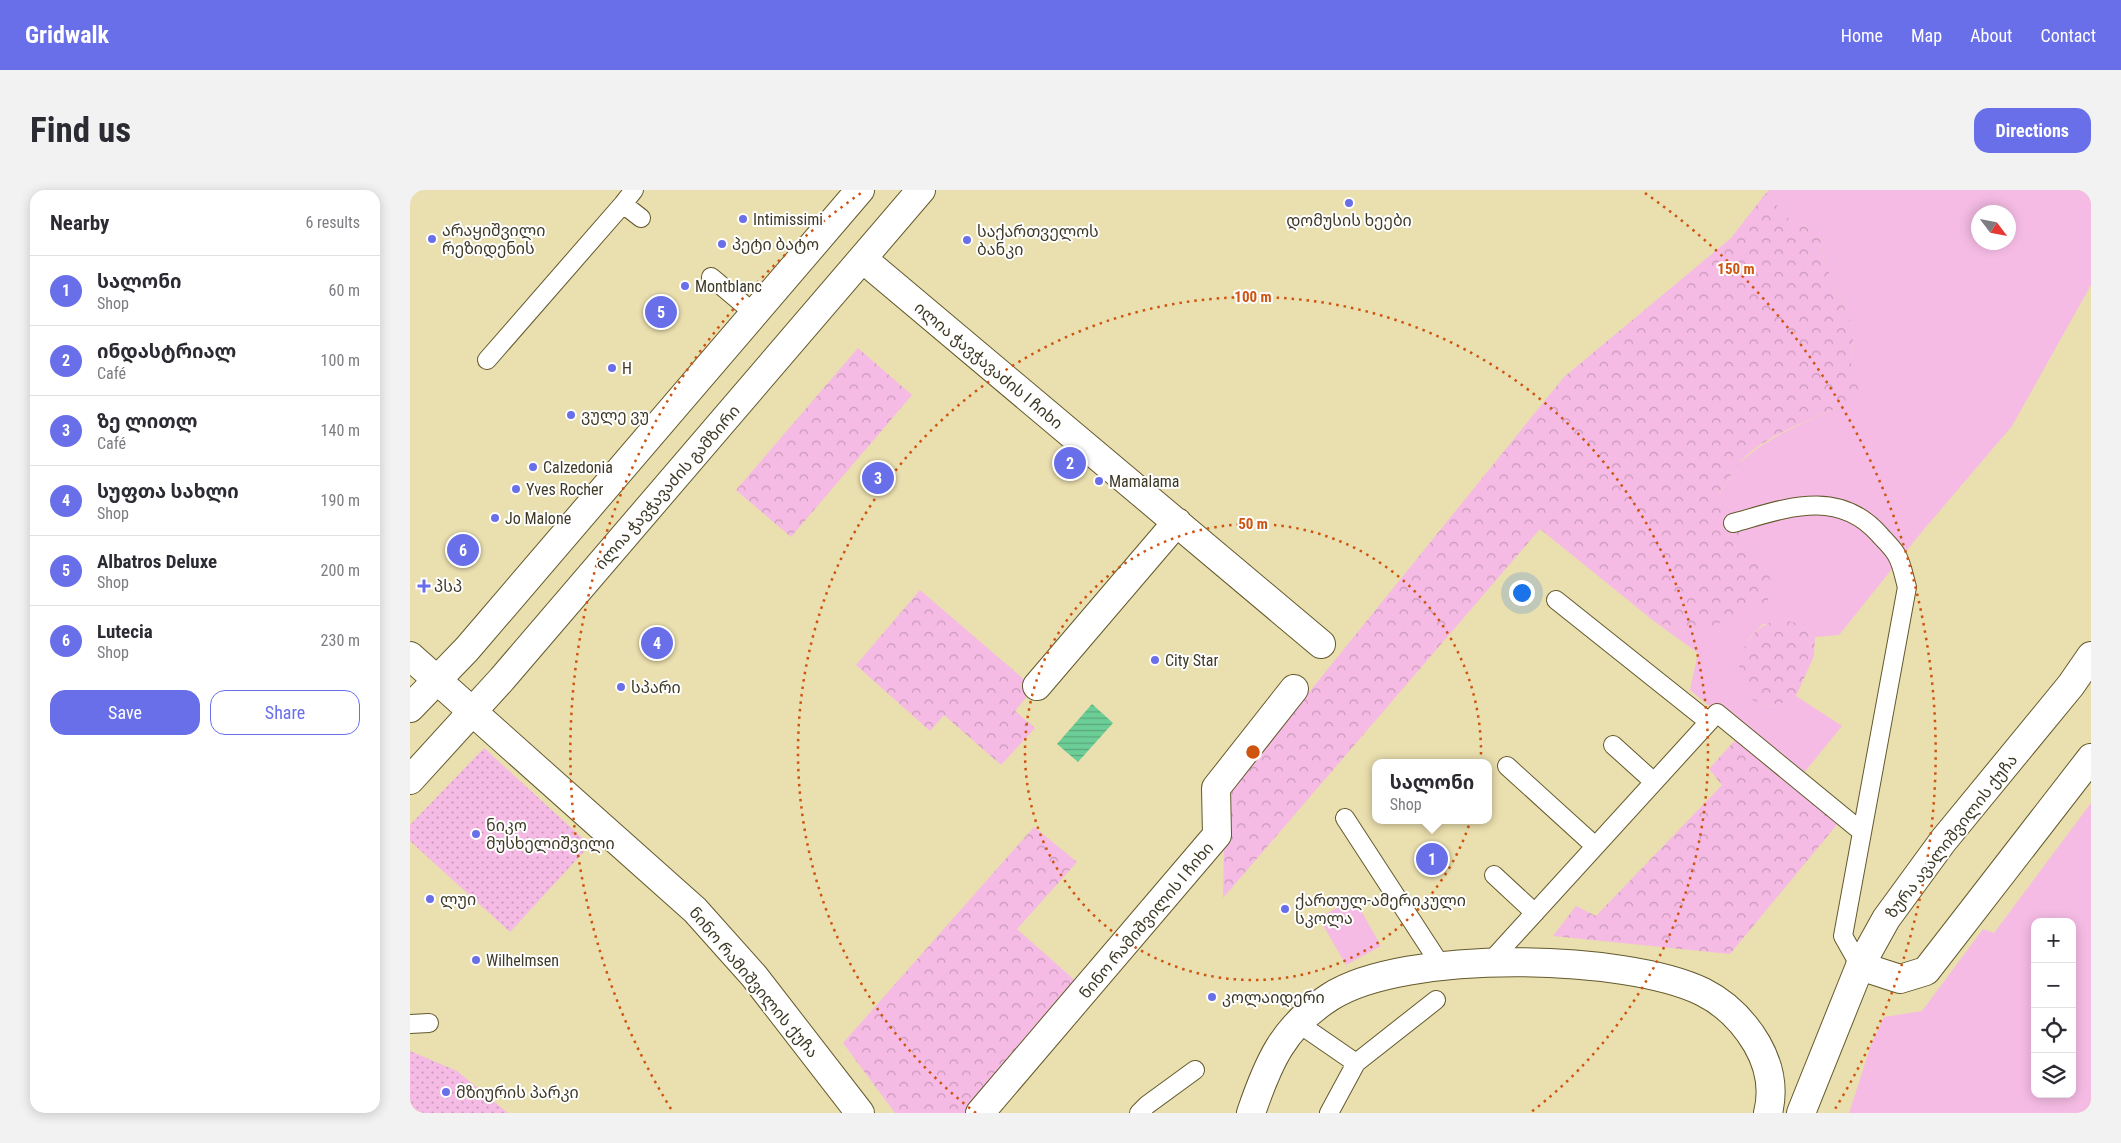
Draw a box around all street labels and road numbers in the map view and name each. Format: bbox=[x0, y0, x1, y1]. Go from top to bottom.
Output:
street label: ილია ჭავჭავაძის I ჩიხი bbox=[910, 298, 1067, 434]
street label: ილია ჭავჭავაძის გამზირი bbox=[591, 401, 745, 574]
street label: ზურა ავალიშვილის ქუჩა bbox=[1882, 751, 2022, 923]
street label: ნინო რამიშვილის I ჩიხი bbox=[1075, 838, 1218, 1003]
street label: ნინო რამიშვილის ქუჩა bbox=[684, 903, 822, 1062]

